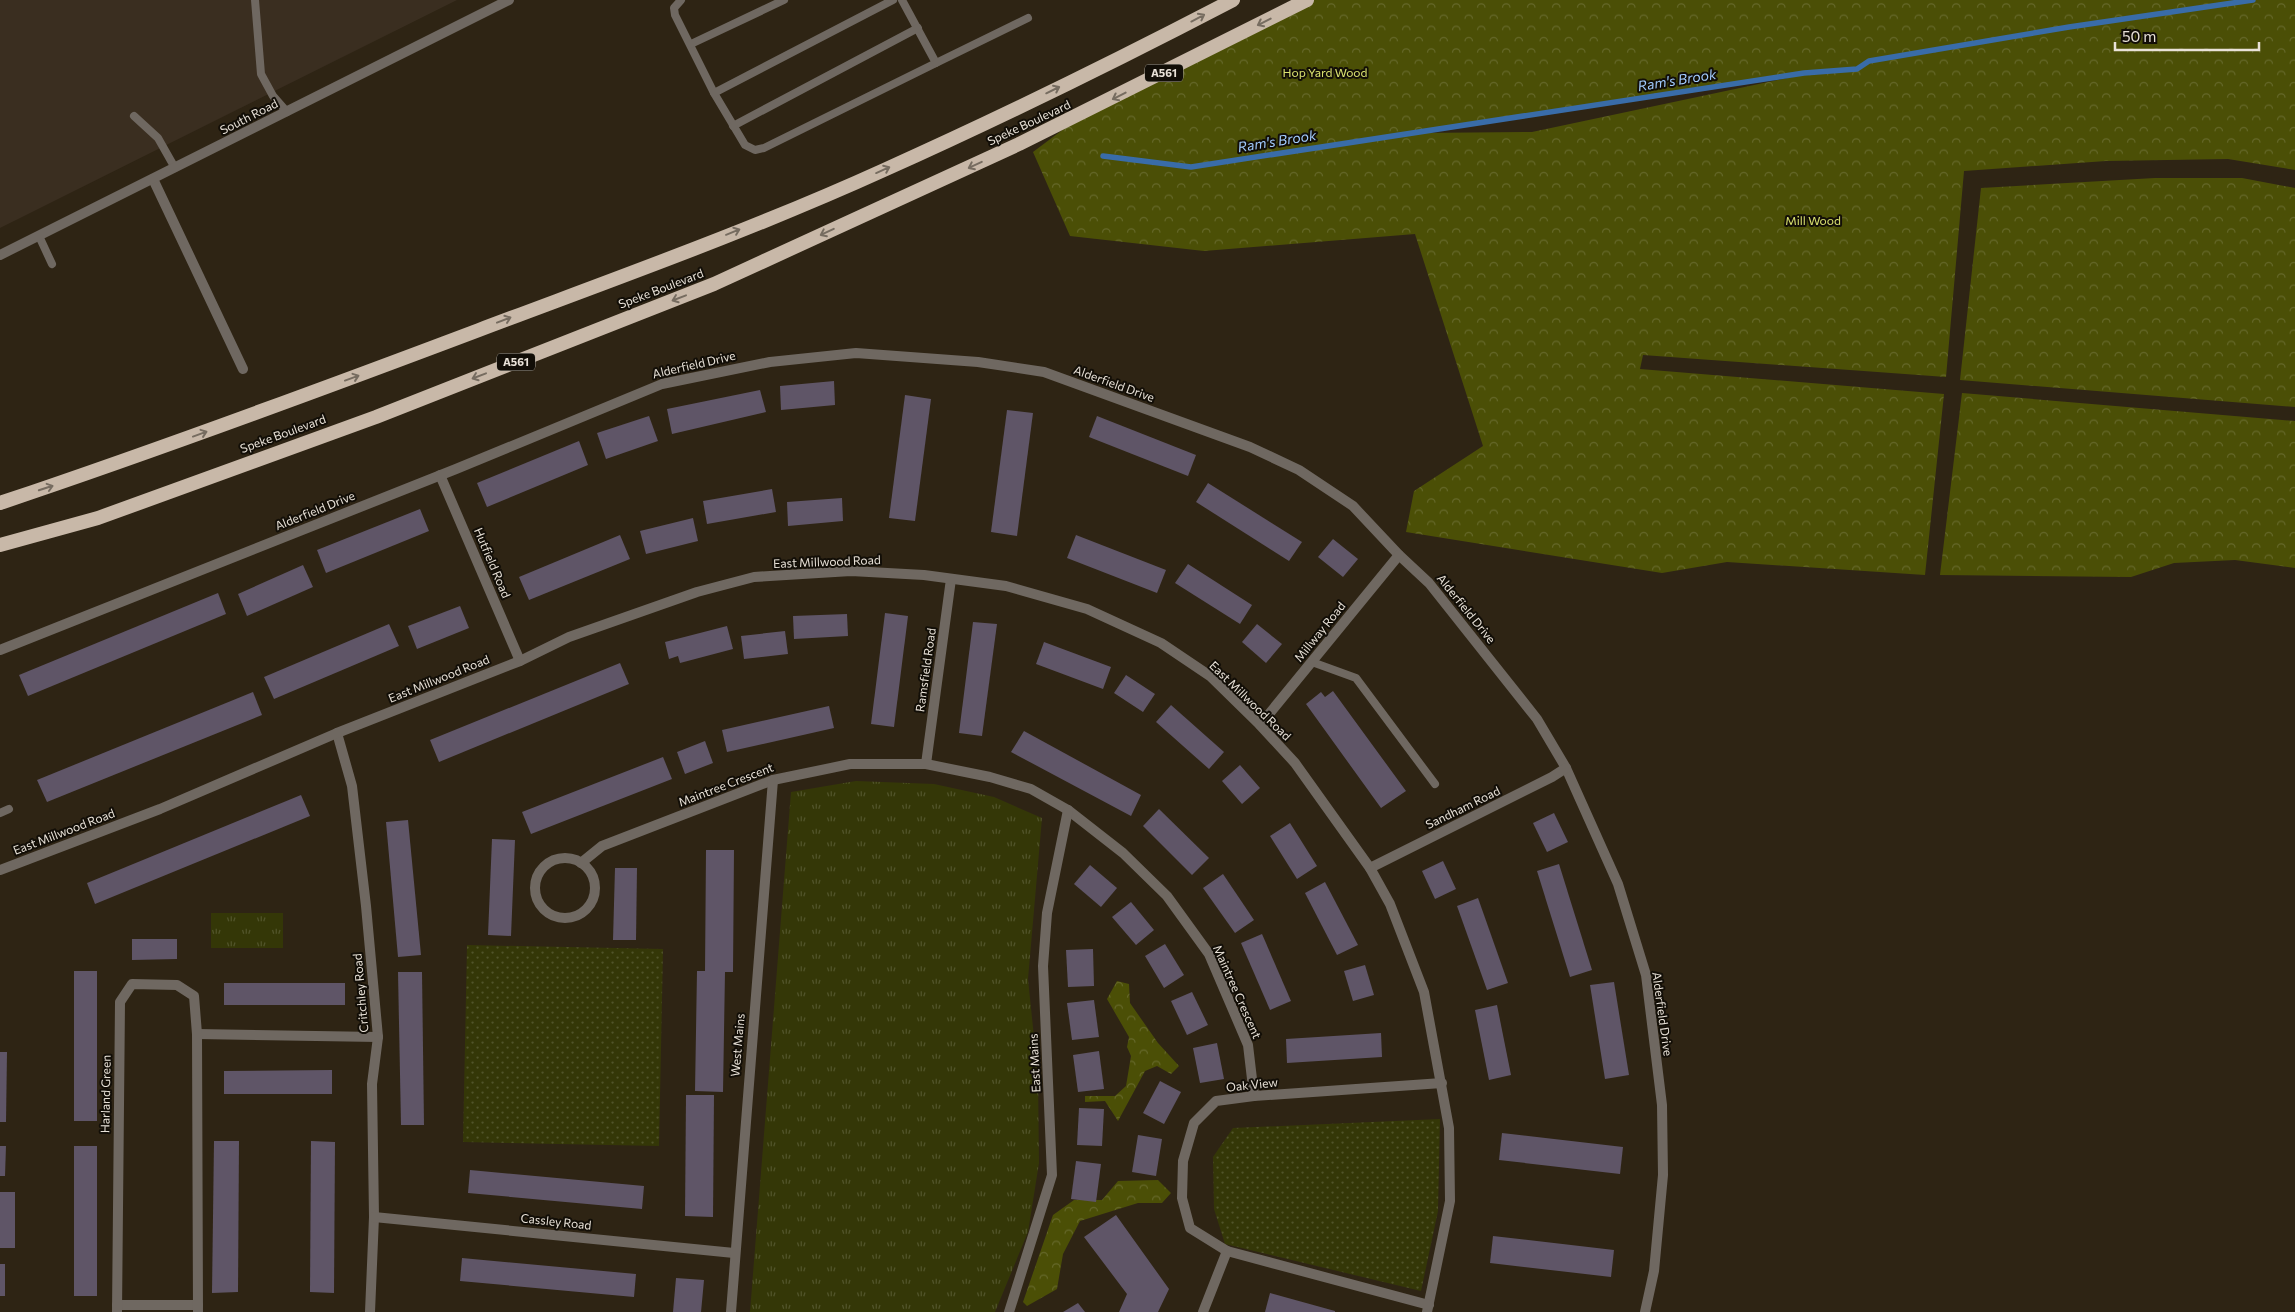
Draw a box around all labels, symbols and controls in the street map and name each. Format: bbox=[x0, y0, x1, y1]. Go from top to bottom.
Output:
one-way arrow bbox=[1190, 13, 1205, 22]
one-way arrow bbox=[1256, 17, 1271, 27]
scale bar bbox=[2115, 20, 2259, 52]
text: 50 m bbox=[2122, 27, 2156, 45]
road number: A561 bbox=[1145, 64, 1183, 82]
park label: Hop Yard Wood bbox=[1283, 65, 1368, 79]
water label: Ram's Brook bbox=[1636, 65, 1718, 94]
one-way arrow bbox=[1045, 85, 1060, 95]
one-way arrow bbox=[1111, 91, 1126, 101]
street label: South Road bbox=[217, 96, 280, 137]
street label: Speke Boulevard bbox=[985, 97, 1072, 147]
water label: Ram's Brook bbox=[1236, 126, 1318, 155]
one-way arrow bbox=[968, 160, 983, 170]
one-way arrow bbox=[875, 165, 890, 175]
park label: Mill Wood bbox=[1785, 213, 1841, 227]
one-way arrow bbox=[725, 227, 740, 236]
one-way arrow bbox=[820, 228, 835, 238]
street label: Speke Boulevard bbox=[616, 265, 705, 311]
one-way arrow bbox=[672, 294, 687, 303]
one-way arrow bbox=[496, 315, 511, 325]
street label: Alderfield Drive bbox=[651, 348, 737, 380]
road number: A561 bbox=[497, 354, 535, 371]
street label: Alderfield Drive bbox=[1072, 362, 1157, 404]
one-way arrow bbox=[344, 373, 359, 382]
one-way arrow bbox=[471, 373, 486, 382]
street label: Speke Boulevard bbox=[238, 411, 327, 455]
one-way arrow bbox=[191, 429, 207, 438]
one-way arrow bbox=[38, 482, 54, 492]
street label: Alderfield Drive bbox=[273, 488, 357, 532]
street label: Hutfield Road bbox=[472, 525, 514, 600]
street label: East Millwood Road bbox=[773, 552, 881, 570]
street label: Alderfield Drive bbox=[1435, 571, 1499, 646]
street label: Millway Road bbox=[1291, 599, 1348, 664]
street label: Ramsfield Road bbox=[912, 627, 938, 713]
street label: East Millwood Road bbox=[386, 651, 491, 705]
street label: East Millwood Road bbox=[1207, 658, 1294, 743]
street label: Maintree Crescent bbox=[676, 759, 775, 809]
street label: Sandham Road bbox=[1423, 783, 1502, 831]
street label: East Millwood Road bbox=[11, 805, 116, 857]
street label: Maintree Crescent bbox=[1211, 943, 1265, 1041]
street label: Critchley Road bbox=[350, 953, 370, 1033]
street label: Alderfield Drive bbox=[1650, 971, 1676, 1057]
street label: West Mains bbox=[727, 1013, 747, 1077]
street label: East Mains bbox=[1025, 1033, 1043, 1093]
street label: Harland Green bbox=[97, 1055, 113, 1133]
street label: Oak View bbox=[1225, 1074, 1279, 1094]
street label: Cassley Road bbox=[520, 1210, 592, 1232]

